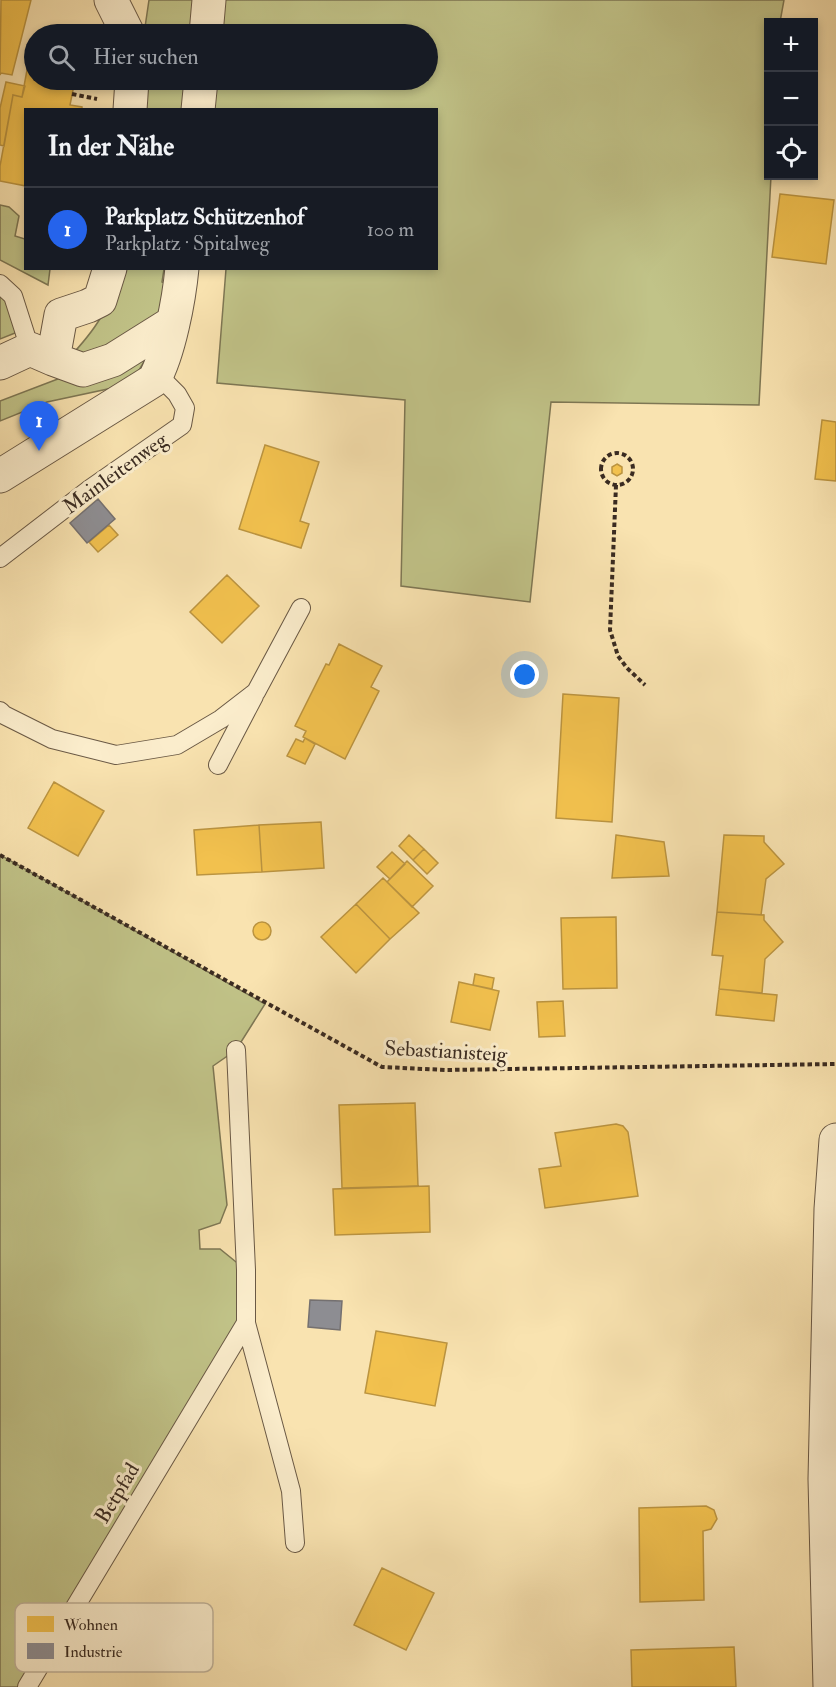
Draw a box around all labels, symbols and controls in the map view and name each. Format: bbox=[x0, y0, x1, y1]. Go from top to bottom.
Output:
map controls bbox=[764, 18, 818, 180]
button: + bbox=[764, 18, 818, 72]
search box bbox=[24, 24, 438, 90]
icon: search bbox=[45, 41, 78, 74]
text: Hier suchen bbox=[93, 43, 199, 71]
button: − bbox=[764, 72, 818, 126]
button: locate bbox=[764, 126, 818, 180]
text: In der Nähe bbox=[48, 131, 174, 163]
text: Parkplatz Schützenhof bbox=[105, 203, 304, 231]
text: 1 bbox=[64, 217, 71, 242]
text: 100 m bbox=[367, 217, 414, 242]
text: Parkplatz · Spitalweg bbox=[105, 231, 269, 256]
pin: 1 bbox=[20, 402, 58, 451]
street label: Mainleitenweg bbox=[58, 426, 173, 520]
your location bbox=[510, 660, 539, 689]
street label: Sebastianisteig bbox=[384, 1035, 509, 1068]
street label: Betpfad bbox=[89, 1458, 146, 1528]
legend bbox=[15, 1603, 213, 1672]
text: Wohnen bbox=[63, 1615, 118, 1635]
text: Industrie bbox=[64, 1642, 123, 1662]

